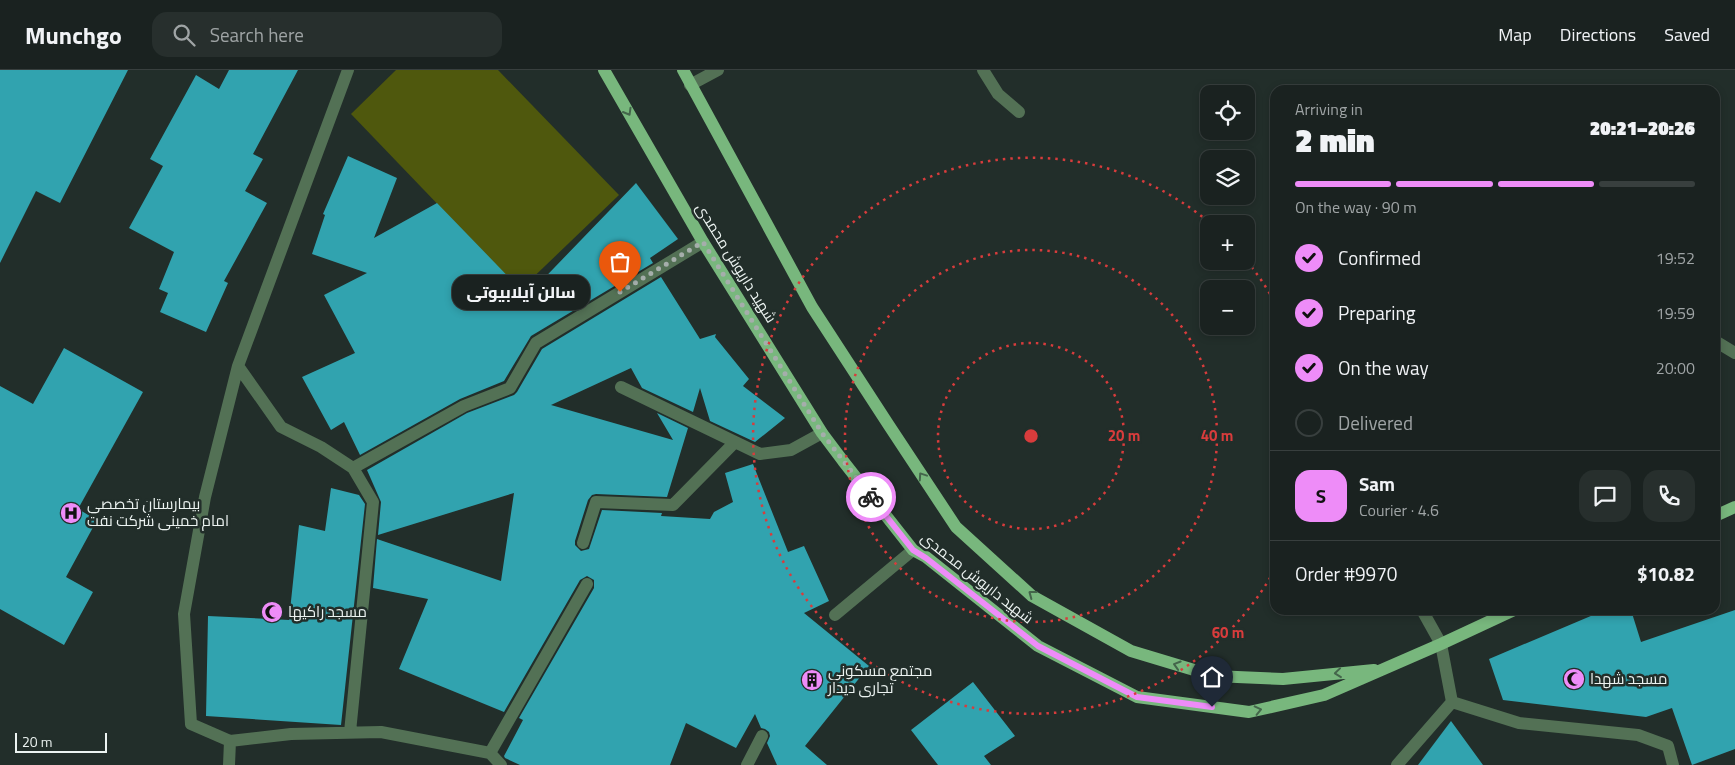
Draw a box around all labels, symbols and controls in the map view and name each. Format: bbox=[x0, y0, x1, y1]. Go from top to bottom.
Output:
search box bbox=[152, 12, 502, 57]
text: Munchgo bbox=[25, 17, 122, 53]
text: Search here bbox=[210, 20, 304, 49]
icon: search bbox=[170, 21, 198, 49]
text: Map bbox=[1498, 21, 1532, 48]
text: Directions bbox=[1560, 21, 1636, 48]
text: Saved bbox=[1664, 21, 1710, 48]
map controls bbox=[1200, 85, 1255, 335]
button: locate bbox=[1200, 85, 1255, 140]
text: Arriving in bbox=[1295, 97, 1363, 121]
one-way arrow bbox=[622, 107, 632, 116]
text: 20:21–20:26 bbox=[1590, 113, 1695, 142]
text: 2 min bbox=[1295, 116, 1375, 164]
button: layers bbox=[1200, 150, 1255, 205]
text: On the way · 90 m bbox=[1295, 195, 1417, 219]
street label: شهید داریوش محمدی bbox=[690, 198, 783, 327]
button: + bbox=[1200, 215, 1255, 270]
pin bbox=[599, 241, 641, 292]
text: Confirmed bbox=[1338, 243, 1421, 272]
icon: check bbox=[1295, 244, 1323, 272]
text: 19:52 bbox=[1656, 246, 1695, 270]
icon: bag bbox=[606, 248, 634, 276]
callout: سالن آیلابیوتی bbox=[452, 274, 590, 310]
text: سالن آیلابیوتی bbox=[466, 280, 576, 304]
button: − bbox=[1200, 280, 1255, 335]
text: Preparing bbox=[1338, 298, 1415, 327]
icon: check bbox=[1295, 299, 1323, 327]
text: 19:59 bbox=[1656, 301, 1695, 325]
text: On the way bbox=[1338, 353, 1429, 382]
icon: check bbox=[1295, 354, 1323, 382]
text: 20:00 bbox=[1656, 356, 1695, 380]
text: Delivered bbox=[1338, 408, 1413, 437]
text: 20 m bbox=[1108, 424, 1140, 447]
text: 40 m bbox=[1201, 424, 1233, 447]
centre of rings bbox=[1022, 427, 1040, 445]
text: Sam bbox=[1359, 469, 1395, 498]
button: chat bbox=[1579, 470, 1631, 522]
button: phone bbox=[1643, 470, 1695, 522]
courier bbox=[846, 472, 896, 522]
one-way arrow bbox=[919, 472, 929, 481]
text: S bbox=[1316, 481, 1326, 510]
icon: bike bbox=[857, 483, 885, 511]
place label: بیمارستان تخصصی امام خمینی شرکت نفت bbox=[87, 492, 229, 532]
text: Courier · 4.6 bbox=[1359, 498, 1439, 522]
hospital icon: بیمارستان تخصصی امام خمینی شرکت نفت bbox=[59, 501, 83, 525]
street label: شهید داریوش محمدی bbox=[916, 526, 1039, 629]
text: Order #9970 bbox=[1295, 559, 1397, 588]
text: $10.82 bbox=[1637, 559, 1695, 588]
one-way arrow bbox=[1028, 591, 1038, 600]
mosque icon: مسجد راکیها bbox=[260, 600, 284, 624]
place label: مسجد راکیها bbox=[288, 600, 367, 623]
text: 60 m bbox=[1212, 621, 1244, 644]
pin bbox=[1191, 656, 1233, 707]
place label: مجتمع مسکونی تجاری دیدار bbox=[827, 659, 932, 699]
one-way arrow bbox=[1174, 660, 1182, 670]
icon: home bbox=[1198, 663, 1226, 691]
one-way arrow bbox=[1333, 667, 1341, 678]
mosque icon: مسجد شهدا bbox=[1562, 667, 1586, 691]
place label: مسجد شهدا bbox=[1590, 667, 1667, 690]
building icon: مجتمع مسکونی تجاری دیدار bbox=[800, 668, 824, 692]
one-way arrow bbox=[1254, 705, 1263, 716]
scale bar bbox=[15, 730, 108, 753]
text: 20 m bbox=[22, 731, 52, 752]

